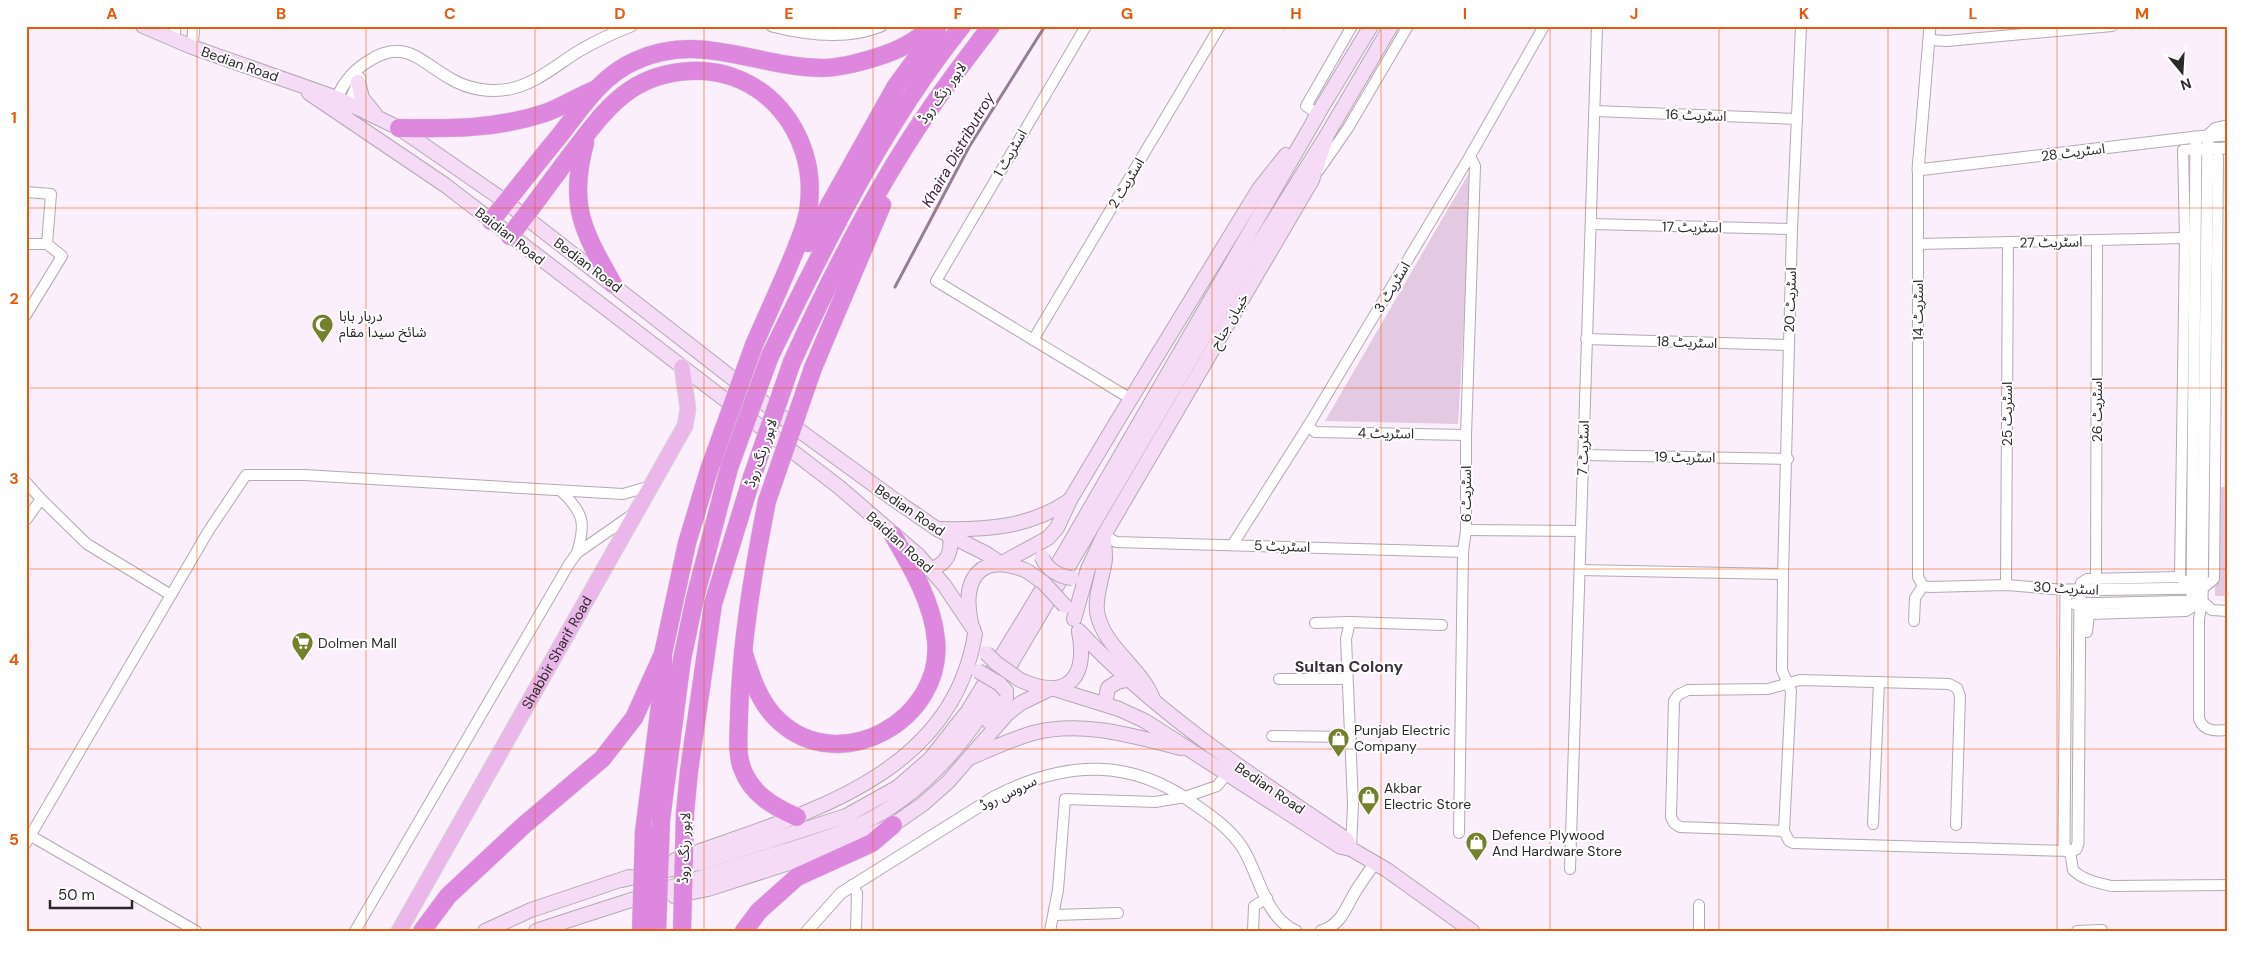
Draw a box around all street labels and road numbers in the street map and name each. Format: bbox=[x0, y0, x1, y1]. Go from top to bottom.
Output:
street label: Bedian Road bbox=[199, 42, 281, 86]
street label: لاہور رنگ روڈ bbox=[914, 59, 970, 127]
street label: اسٹریٹ 16 bbox=[1665, 105, 1727, 125]
street label: اسٹریٹ 1 bbox=[989, 126, 1031, 180]
street label: اسٹریٹ 28 bbox=[2040, 139, 2106, 165]
street label: اسٹریٹ 2 bbox=[1104, 154, 1148, 212]
street label: Baidian Road bbox=[472, 203, 548, 269]
street label: اسٹریٹ 17 bbox=[1662, 217, 1722, 237]
street label: اسٹریٹ 27 bbox=[2019, 232, 2083, 252]
street label: Bedian Road bbox=[550, 234, 626, 296]
street label: اسٹریٹ 3 bbox=[1370, 258, 1414, 316]
street label: اسٹریٹ 20 bbox=[1780, 267, 1800, 333]
street label: اسٹریٹ 14 bbox=[1909, 280, 1927, 340]
street label: خیبان جناح bbox=[1206, 290, 1254, 353]
street label: اسٹریٹ 18 bbox=[1656, 332, 1718, 352]
street label: اسٹریٹ 26 bbox=[2088, 378, 2106, 442]
street label: اسٹریٹ 25 bbox=[1998, 382, 2016, 446]
street label: لاہور رنگ روڈ bbox=[741, 416, 781, 490]
street label: اسٹریٹ 7 bbox=[1573, 420, 1593, 476]
street label: اسٹریٹ 4 bbox=[1358, 424, 1414, 442]
street label: اسٹریٹ 19 bbox=[1654, 447, 1716, 467]
street label: اسٹریٹ 6 bbox=[1457, 466, 1475, 522]
street label: Bedian Road bbox=[872, 480, 948, 540]
street label: Baidian Road bbox=[863, 507, 937, 577]
street label: اسٹریٹ 5 bbox=[1253, 536, 1311, 556]
street label: اسٹریٹ 30 bbox=[2033, 577, 2099, 599]
street label: Shabbir Sharif Road bbox=[518, 593, 596, 712]
street label: Bedian Road bbox=[1232, 758, 1308, 818]
street label: سروس روڈ bbox=[976, 771, 1040, 815]
street label: لاہور رنگ روڈ bbox=[674, 812, 694, 884]

